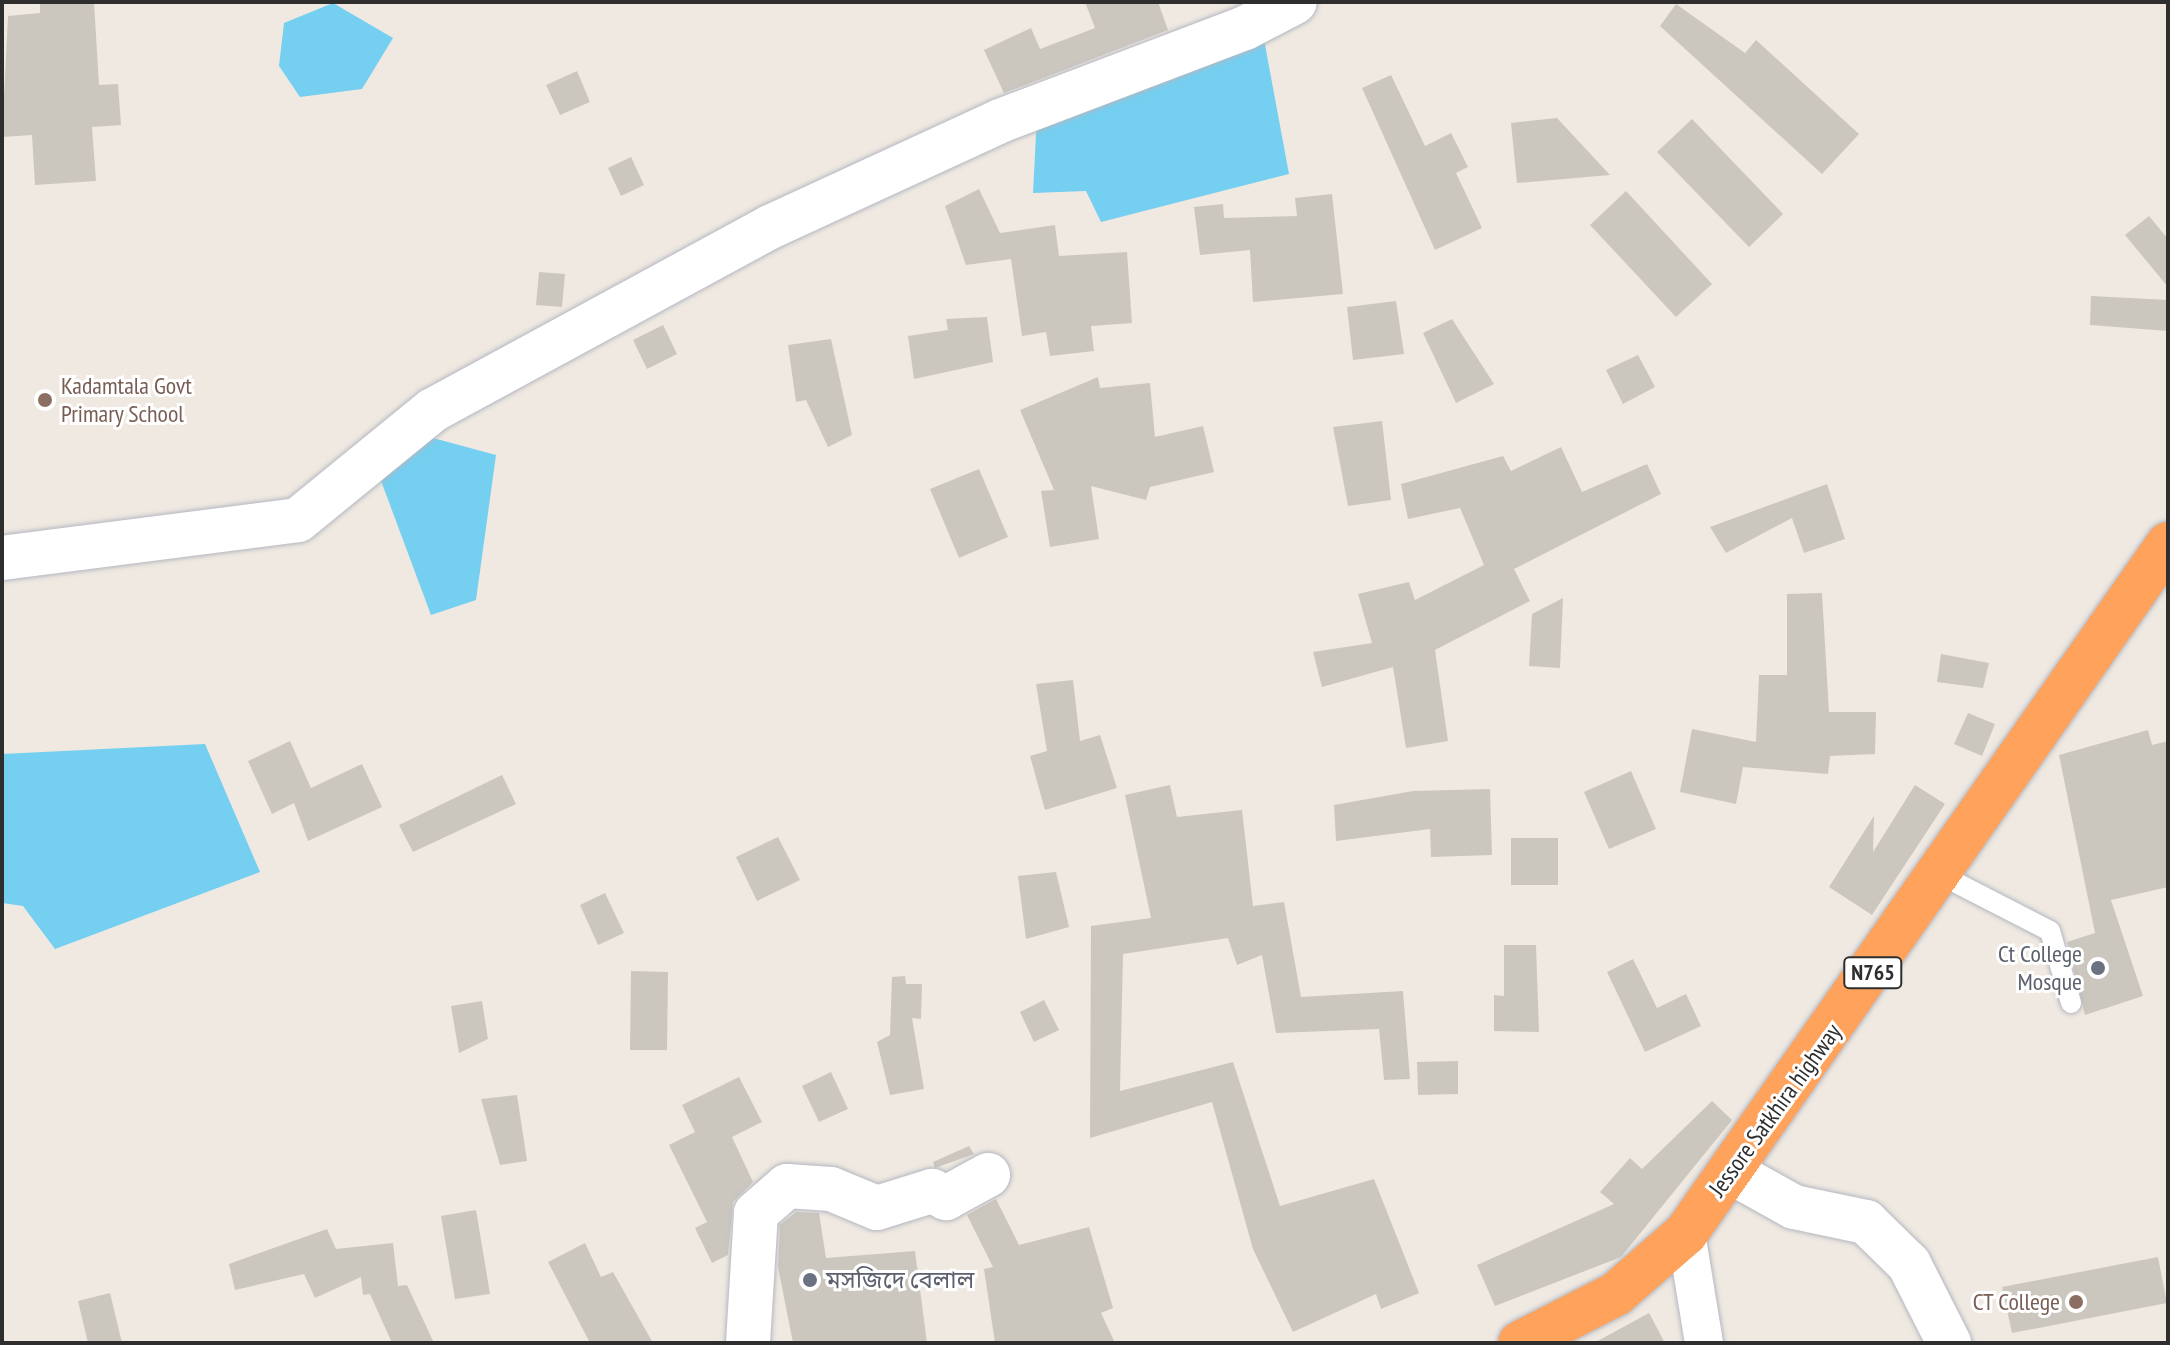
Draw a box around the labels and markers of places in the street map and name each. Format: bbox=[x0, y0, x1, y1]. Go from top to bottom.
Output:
place label: Kadamtala Govt Primary School bbox=[61, 372, 192, 428]
marker: Kadamtala Govt Primary School bbox=[36, 391, 54, 409]
place label: Ct College Mosque bbox=[1998, 940, 2082, 996]
marker: Ct College Mosque bbox=[2089, 959, 2107, 977]
place label: মসজিদে বেলাল bbox=[826, 1266, 974, 1294]
marker: মসজিদে বেলাল bbox=[801, 1271, 819, 1289]
place label: CT College bbox=[1972, 1288, 2060, 1316]
marker: CT College bbox=[2067, 1293, 2085, 1311]

